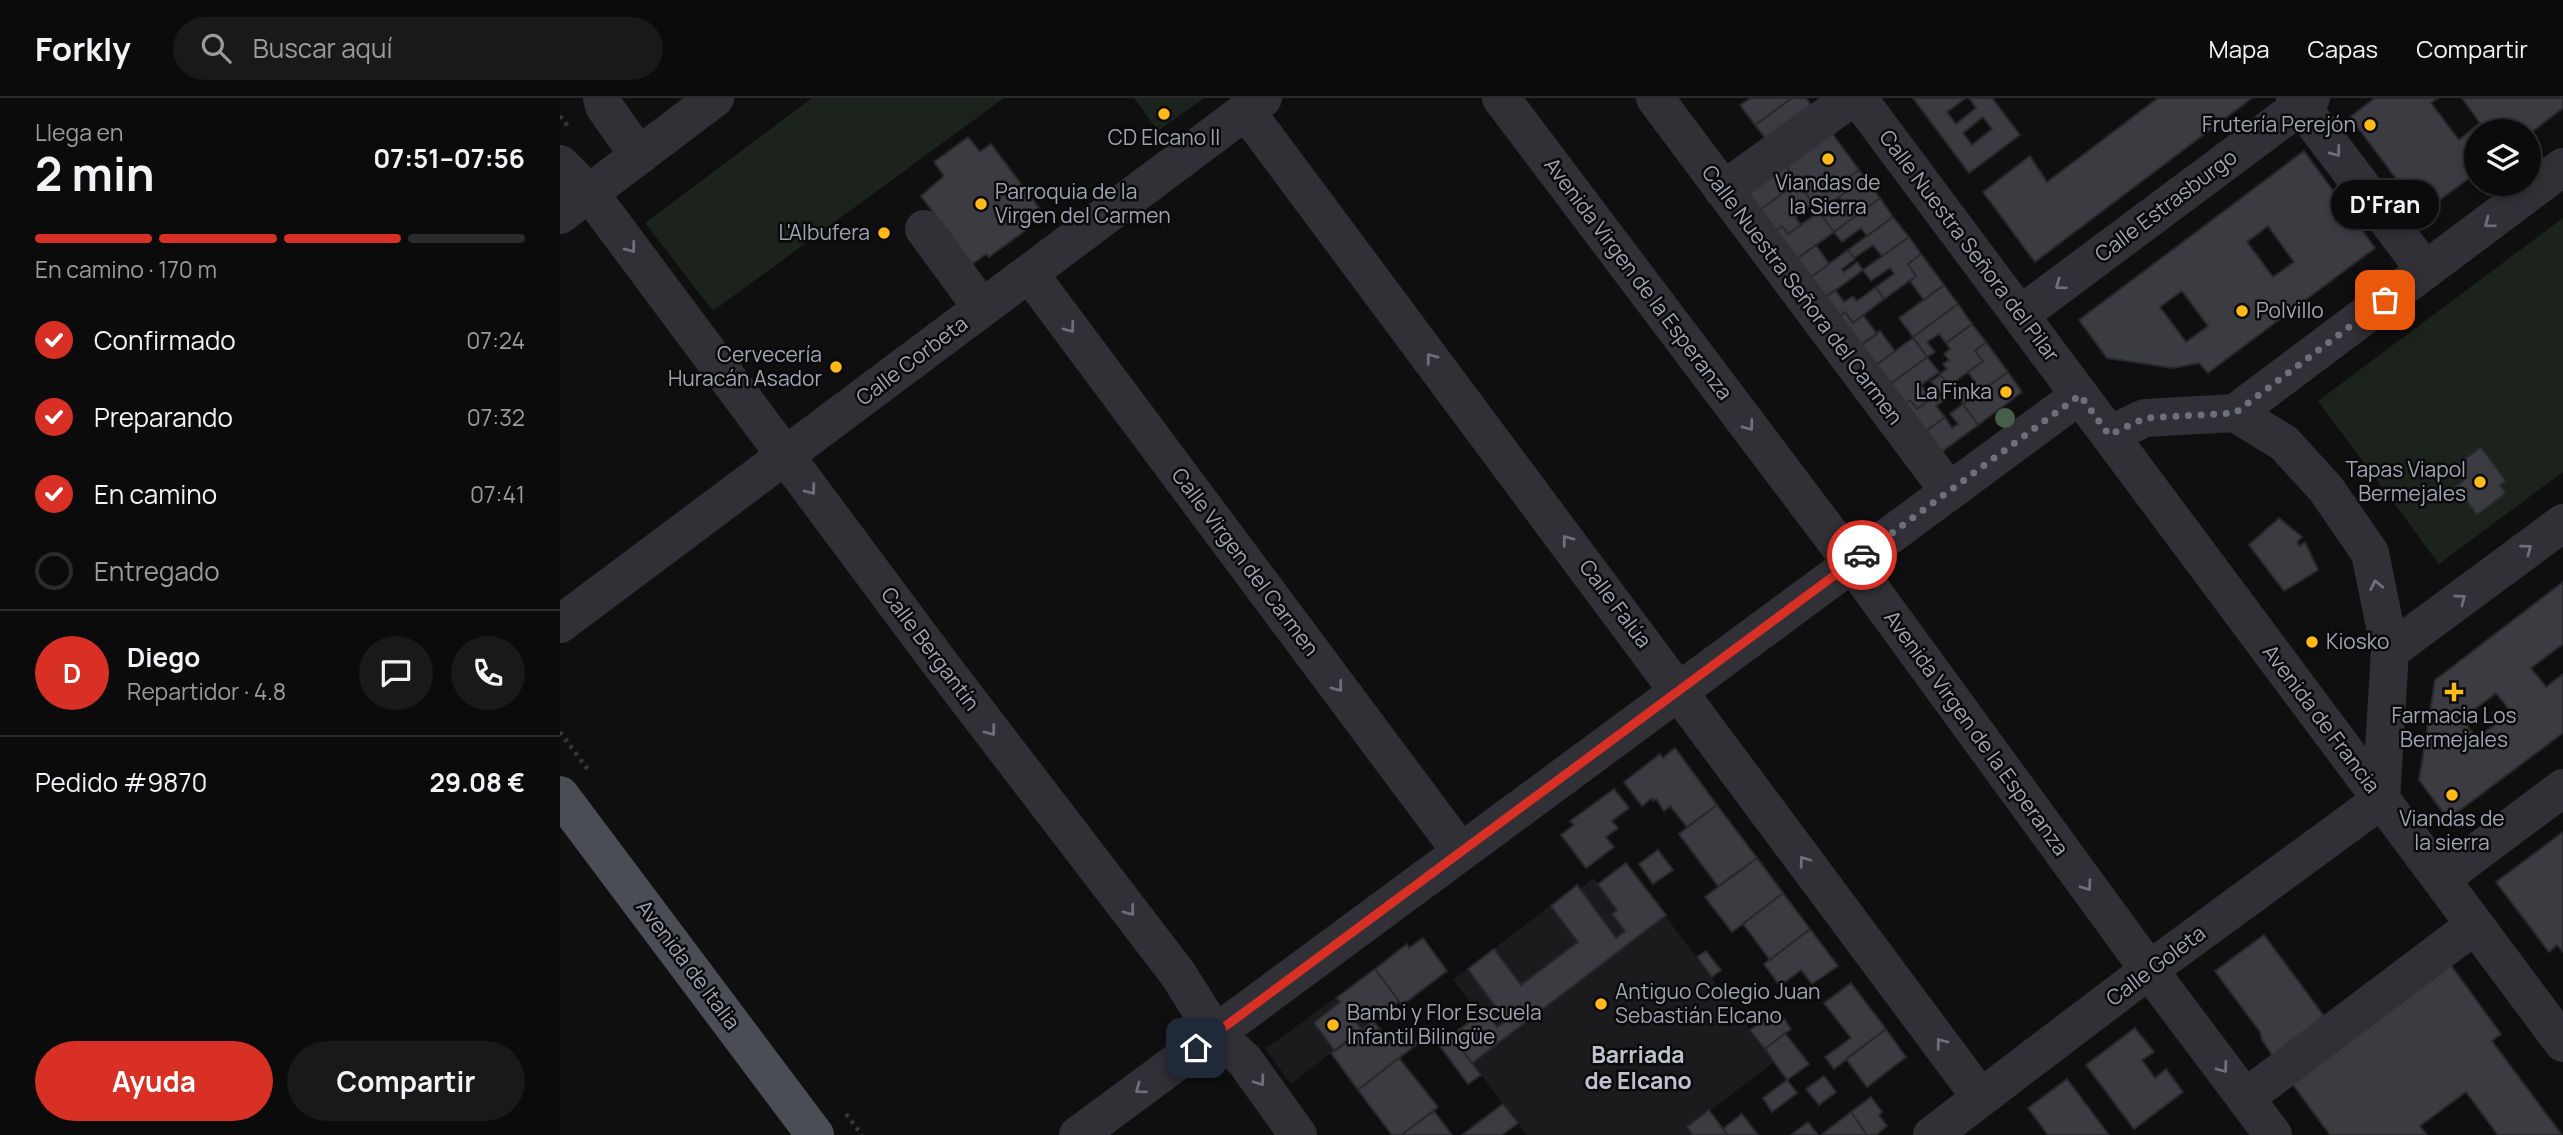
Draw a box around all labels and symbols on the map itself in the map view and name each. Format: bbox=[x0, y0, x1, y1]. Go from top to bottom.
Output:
marker: CD Elcano II bbox=[1156, 106, 1172, 122]
place label: Frutería Perejón bbox=[2202, 110, 2356, 138]
marker: Frutería Perejón bbox=[2362, 117, 2378, 133]
place label: CD Elcano II bbox=[1108, 123, 1220, 151]
street label: Calle Nuestra Señora del Pilar bbox=[1873, 124, 2066, 367]
street label: Calle Estrasburgo bbox=[2089, 143, 2242, 268]
one-way arrow bbox=[2328, 145, 2341, 157]
marker: Viandas de la Sierra bbox=[1820, 151, 1836, 167]
street label: Avenida Virgen de la Esperanza bbox=[1538, 152, 1739, 405]
street label: Calle Nuestra Señora del Carmen bbox=[1696, 159, 1910, 430]
place label: Viandas de la Sierra bbox=[1775, 168, 1881, 220]
place label: Parroquia de la Virgen del Carmen bbox=[995, 177, 1171, 229]
callout: D'Fran bbox=[2331, 181, 2439, 230]
marker: Parroquia de la Virgen del Carmen bbox=[973, 196, 989, 212]
one-way arrow bbox=[2484, 214, 2497, 227]
place label: L'Albufera bbox=[779, 218, 870, 246]
marker: L'Albufera bbox=[876, 225, 892, 241]
one-way arrow bbox=[623, 241, 636, 253]
pin bbox=[2355, 270, 2415, 330]
one-way arrow bbox=[2055, 277, 2068, 289]
place label: Polvillo bbox=[2256, 296, 2324, 324]
marker: Polvillo bbox=[2234, 303, 2250, 319]
street label: Calle Corbeta bbox=[850, 309, 973, 411]
one-way arrow bbox=[1062, 320, 1074, 332]
place label: Cervecería Huracán Asador bbox=[668, 340, 822, 392]
one-way arrow bbox=[1427, 353, 1439, 366]
marker: Cervecería Huracán Asador bbox=[828, 359, 844, 375]
place label: La Finka bbox=[1915, 377, 1992, 405]
marker: La Finka bbox=[1998, 384, 2014, 400]
one-way arrow bbox=[1741, 419, 1753, 431]
place label: Tapas Viapol Bermejales bbox=[2345, 455, 2466, 507]
street label: Calle Virgen del Carmen bbox=[1166, 462, 1326, 661]
marker: Tapas Viapol Bermejales bbox=[2472, 474, 2488, 490]
one-way arrow bbox=[803, 482, 815, 495]
courier bbox=[1827, 520, 1897, 590]
one-way arrow bbox=[1563, 535, 1576, 548]
one-way arrow bbox=[2520, 545, 2532, 557]
street label: Calle Falúa bbox=[1573, 554, 1658, 653]
one-way arrow bbox=[2370, 579, 2385, 591]
street label: Calle Bergantín bbox=[875, 581, 986, 716]
one-way arrow bbox=[2453, 595, 2466, 607]
street label: Avenida Virgen de la Esperanza bbox=[1878, 604, 2075, 861]
place label: Kiosko bbox=[2326, 627, 2389, 655]
marker: Kiosko bbox=[2304, 634, 2320, 650]
street label: Avenida de Francia bbox=[2257, 639, 2387, 798]
one-way arrow bbox=[1329, 679, 1342, 691]
marker: Farmacia Los Bermejales bbox=[2446, 684, 2462, 700]
place label: Farmacia Los Bermejales bbox=[2391, 701, 2517, 753]
one-way arrow bbox=[983, 723, 996, 736]
marker: Viandas de la sierra bbox=[2444, 787, 2460, 803]
place label: Viandas de la sierra bbox=[2399, 804, 2505, 856]
one-way arrow bbox=[1800, 856, 1812, 869]
one-way arrow bbox=[2079, 878, 2092, 891]
street label: Avenida de Italia bbox=[631, 894, 747, 1035]
one-way arrow bbox=[1121, 904, 1134, 916]
street label: Calle Goleta bbox=[2100, 919, 2211, 1012]
place label: Antiguo Colegio Juan Sebastián Elcano bbox=[1615, 977, 1821, 1029]
marker: Antiguo Colegio Juan Sebastián Elcano bbox=[1593, 996, 1609, 1012]
place label: Bambi y Flor Escuela Infantil Bilingüe bbox=[1347, 998, 1542, 1050]
marker: Bambi y Flor Escuela Infantil Bilingüe bbox=[1325, 1017, 1341, 1033]
pin bbox=[1166, 1018, 1226, 1078]
district label: Barriada de Elcano bbox=[1584, 1038, 1692, 1096]
one-way arrow bbox=[1937, 1038, 1950, 1051]
one-way arrow bbox=[2215, 1061, 2227, 1073]
one-way arrow bbox=[1251, 1073, 1264, 1086]
one-way arrow bbox=[1135, 1080, 1148, 1093]

